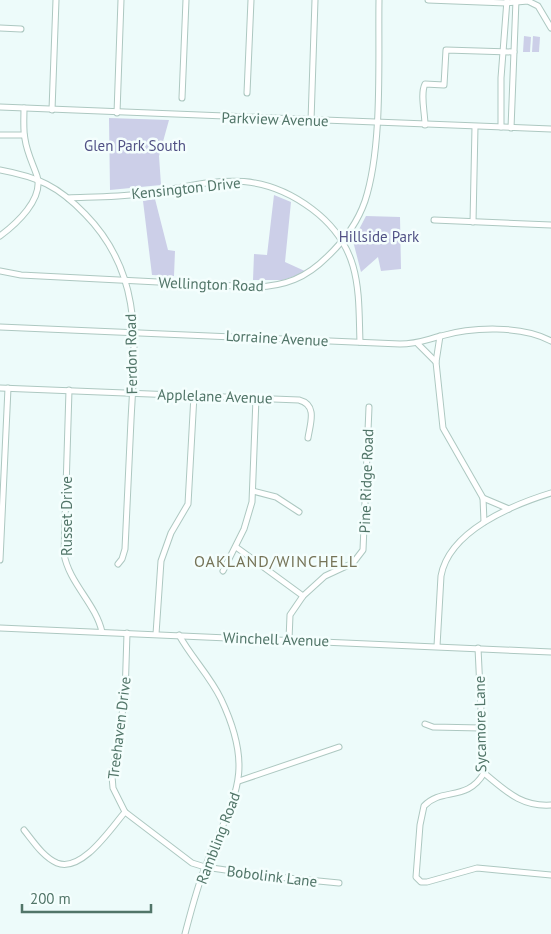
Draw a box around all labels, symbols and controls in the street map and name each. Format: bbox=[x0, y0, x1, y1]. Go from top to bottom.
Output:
street label: Parkview Avenue bbox=[221, 108, 329, 130]
park label: Glen Park South bbox=[84, 136, 186, 155]
street label: Kensington Drive bbox=[130, 173, 242, 203]
park label: Hillside Park bbox=[339, 227, 420, 246]
street label: Wellington Road bbox=[158, 273, 264, 295]
street label: Ferdon Road bbox=[121, 314, 141, 394]
street label: Lorraine Avenue bbox=[225, 326, 329, 350]
street label: Applelane Avenue bbox=[157, 384, 273, 408]
street label: Pine Ridge Road bbox=[355, 428, 377, 534]
street label: Russet Drive bbox=[57, 476, 76, 556]
district label: OAKLAND/WINCHELL bbox=[194, 551, 358, 571]
street label: Winchell Avenue bbox=[223, 628, 329, 650]
street label: Treehaven Drive bbox=[103, 676, 135, 780]
street label: Sycamore Lane bbox=[470, 676, 490, 772]
street label: Rambling Road bbox=[192, 789, 244, 887]
street label: Bobolink Lane bbox=[226, 861, 318, 891]
scale bar bbox=[22, 882, 151, 914]
text: 200 m bbox=[30, 889, 71, 908]

